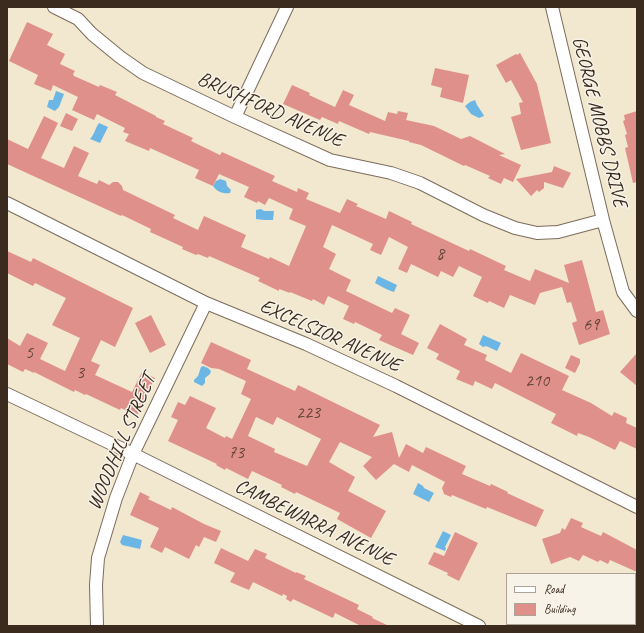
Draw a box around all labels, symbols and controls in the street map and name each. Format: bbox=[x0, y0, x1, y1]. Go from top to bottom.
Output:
street label: GEORGE MOBBS DRIVE bbox=[566, 34, 632, 210]
street label: BRUSHFORD AVENUE bbox=[193, 67, 347, 153]
house number: 8 bbox=[436, 243, 444, 265]
street label: EXCELSIOR AVENUE bbox=[256, 294, 404, 378]
house number: 69 bbox=[583, 314, 599, 336]
house number: 5 bbox=[25, 342, 33, 364]
house number: 3 bbox=[76, 362, 84, 384]
street label: WOODHILL STREET bbox=[83, 370, 161, 514]
house number: 210 bbox=[525, 370, 549, 392]
house number: 223 bbox=[296, 402, 320, 424]
house number: 73 bbox=[228, 442, 244, 464]
street label: CAMBEWARRA AVENUE bbox=[231, 474, 397, 572]
legend bbox=[506, 573, 636, 625]
text: Road bbox=[544, 581, 564, 597]
text: Building bbox=[544, 601, 576, 617]

